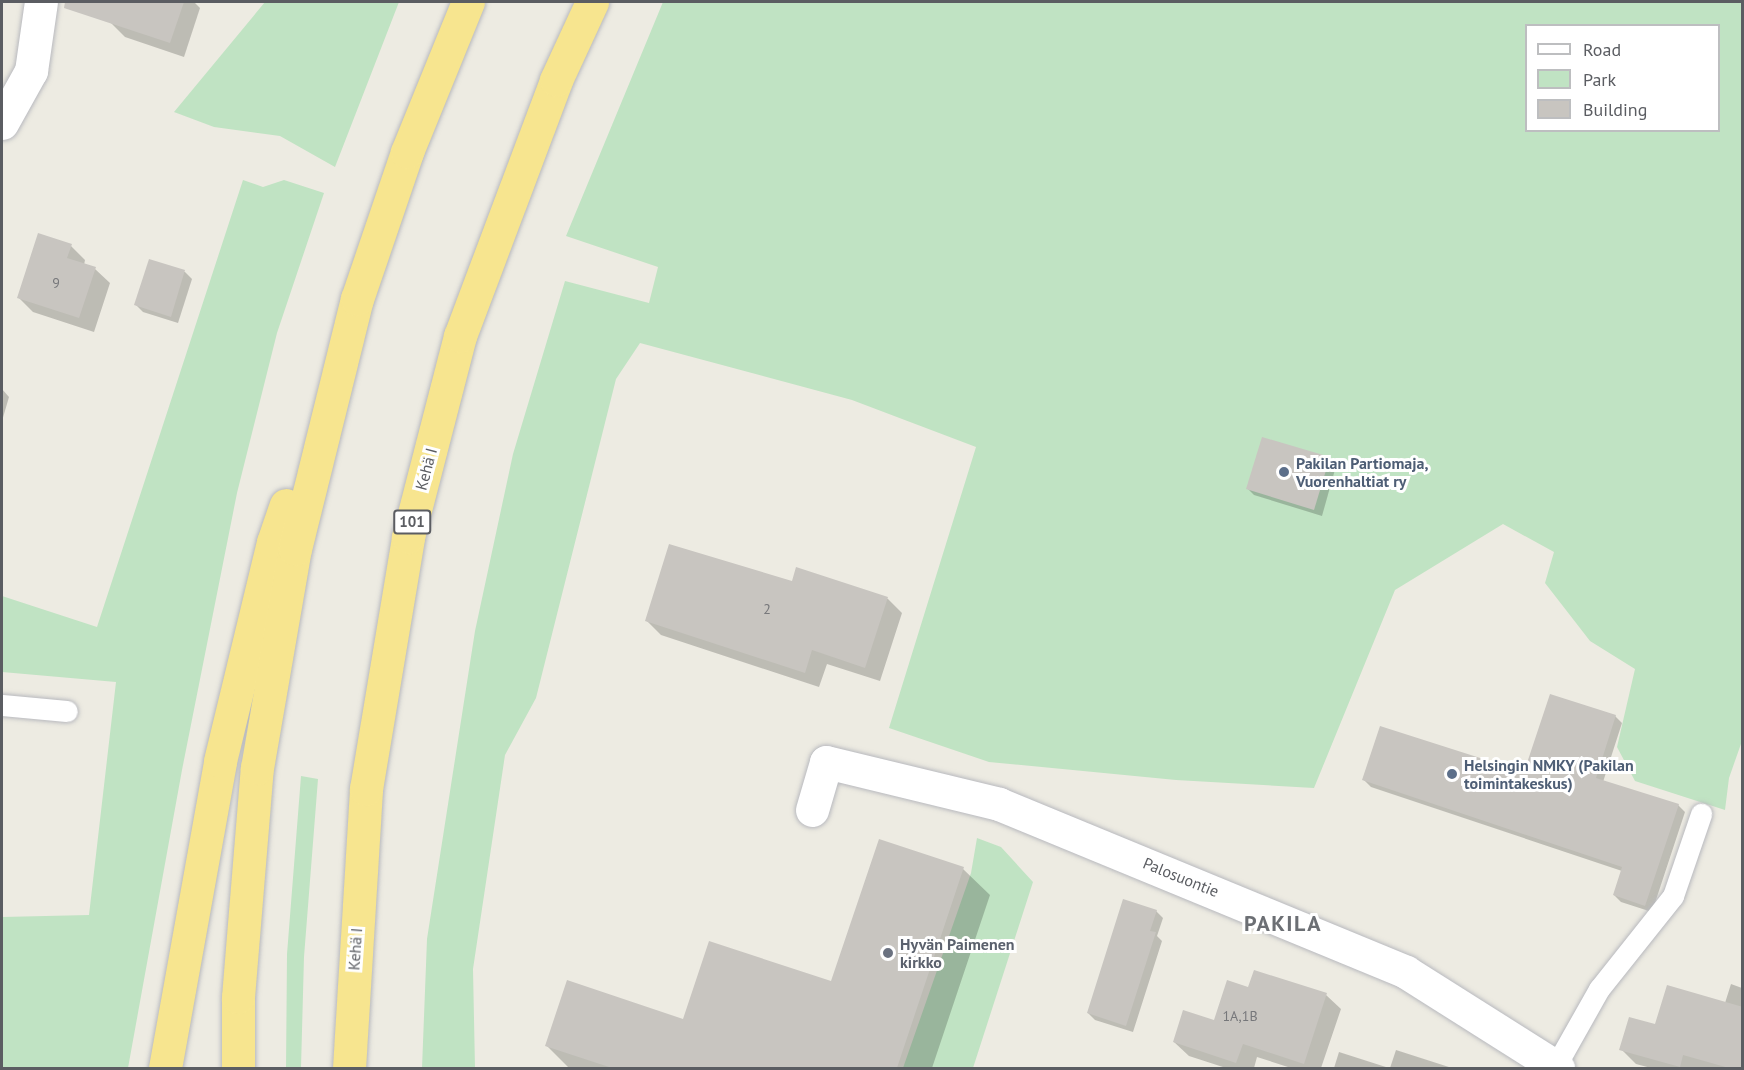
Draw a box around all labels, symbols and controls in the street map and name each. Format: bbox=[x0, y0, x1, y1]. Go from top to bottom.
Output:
legend bbox=[1525, 24, 1720, 132]
text: Road bbox=[1583, 38, 1621, 61]
text: Park bbox=[1583, 68, 1616, 91]
text: Building bbox=[1583, 98, 1647, 121]
house number: 9 bbox=[52, 275, 60, 291]
street label: Kehä I bbox=[411, 446, 441, 492]
place label: Pakilan Partiomaja, Vuorenhaltiat ry bbox=[1296, 453, 1428, 491]
marker: Pakilan Partiomaja, Vuorenhaltiat ry bbox=[1277, 465, 1291, 479]
road number: 101 bbox=[392, 510, 432, 534]
house number: 2 bbox=[763, 601, 771, 617]
place label: Helsingin NMKY (Pakilan toimintakeskus) bbox=[1464, 755, 1634, 793]
marker: Helsingin NMKY (Pakilan toimintakeskus) bbox=[1445, 767, 1459, 781]
street label: Palosuontie bbox=[1140, 853, 1222, 901]
district label: PAKILA bbox=[1244, 911, 1322, 937]
street label: Kehä I bbox=[344, 927, 366, 971]
place label: Hyvän Paimenen kirkko bbox=[900, 934, 1015, 972]
marker: Hyvän Paimenen kirkko bbox=[881, 946, 895, 960]
house number: 1A,1B bbox=[1222, 1008, 1258, 1024]

